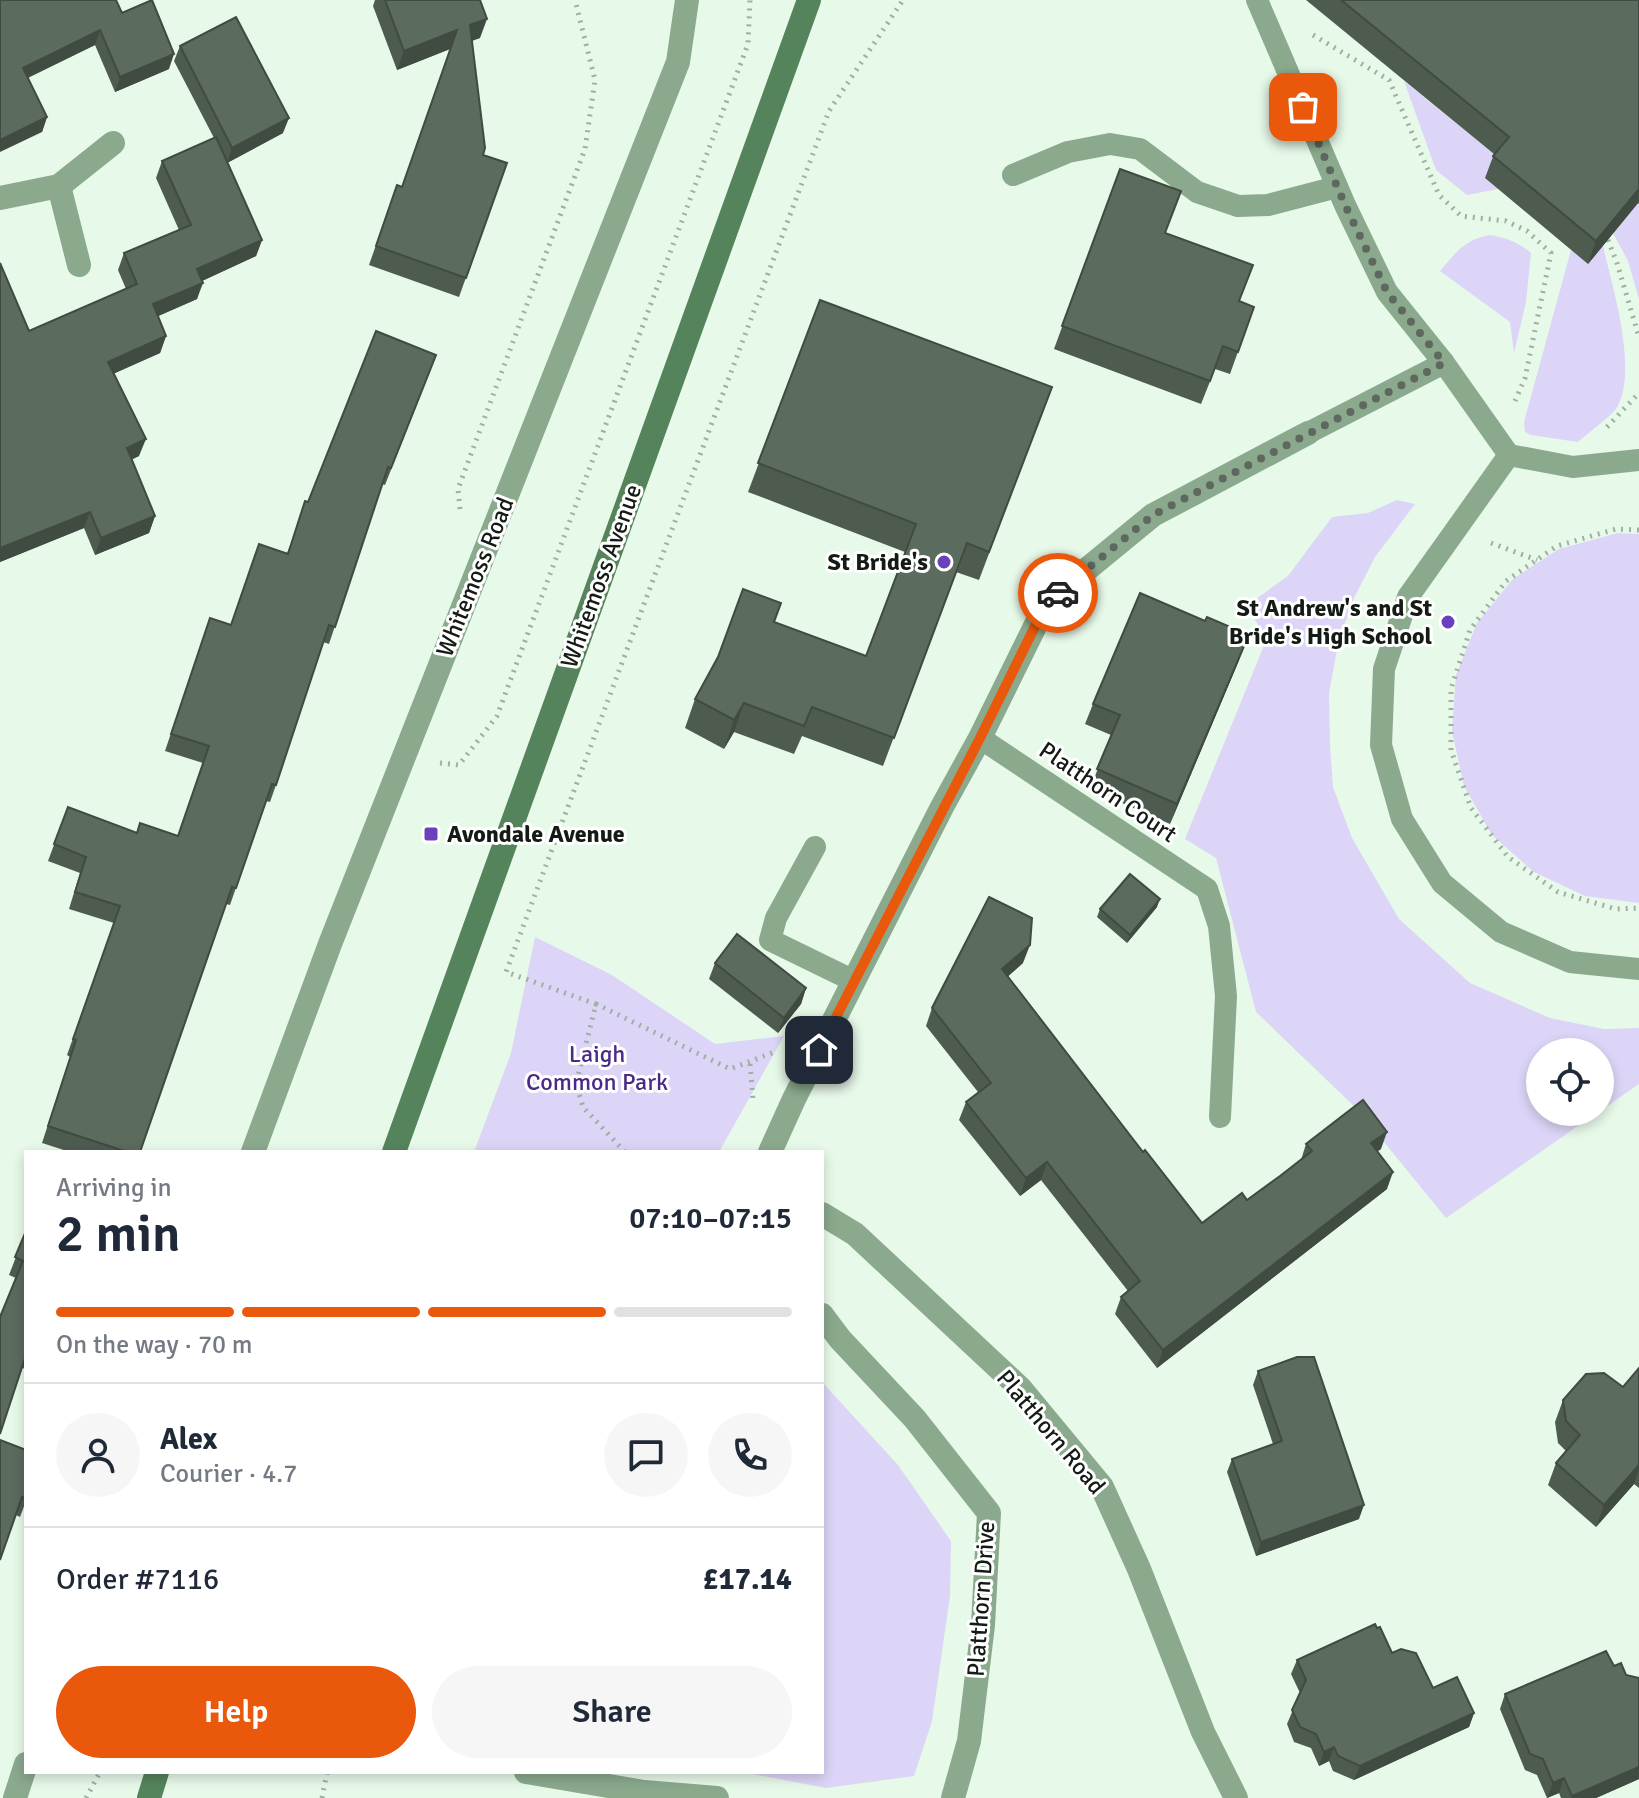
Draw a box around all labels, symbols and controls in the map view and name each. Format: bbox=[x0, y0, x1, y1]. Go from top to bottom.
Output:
pin bbox=[1269, 73, 1337, 141]
icon: bag bbox=[1281, 85, 1325, 129]
street label: Whitemoss Avenue bbox=[554, 480, 648, 672]
street label: Whitemoss Road bbox=[429, 493, 521, 661]
place label: St Bride's bbox=[828, 547, 928, 577]
marker: St Bride's bbox=[935, 553, 953, 571]
courier bbox=[1018, 553, 1098, 633]
icon: car bbox=[1036, 571, 1080, 615]
place label: St Andrew's and St Bride's High School bbox=[1229, 593, 1432, 651]
marker: St Andrew's and St Bride's High School bbox=[1439, 613, 1457, 631]
street label: Platthorn Court bbox=[1033, 735, 1183, 849]
place label: Avondale Avenue bbox=[447, 819, 625, 849]
marker: Avondale Avenue bbox=[422, 825, 440, 843]
pin bbox=[785, 1016, 853, 1084]
icon: home bbox=[797, 1028, 841, 1072]
map controls bbox=[1526, 1038, 1614, 1126]
button: locate bbox=[1526, 1038, 1614, 1126]
park label: Laigh Common Park bbox=[526, 1039, 668, 1097]
text: Arriving in bbox=[56, 1172, 172, 1204]
text: 07:10–07:15 bbox=[629, 1200, 792, 1237]
text: 2 min bbox=[56, 1202, 181, 1266]
text: On the way · 70 m bbox=[56, 1329, 252, 1361]
street label: Platthorn Road bbox=[990, 1364, 1112, 1500]
button: person bbox=[56, 1413, 140, 1497]
button: chat bbox=[604, 1413, 688, 1497]
button: phone bbox=[708, 1413, 792, 1497]
text: Alex bbox=[160, 1421, 217, 1458]
text: Courier · 4.7 bbox=[160, 1458, 297, 1490]
street label: Platthorn Drive bbox=[961, 1520, 1001, 1678]
text: Order #7116 bbox=[56, 1561, 219, 1598]
text: £17.14 bbox=[702, 1561, 792, 1598]
button: Help bbox=[56, 1666, 416, 1758]
button: Share bbox=[432, 1666, 792, 1758]

